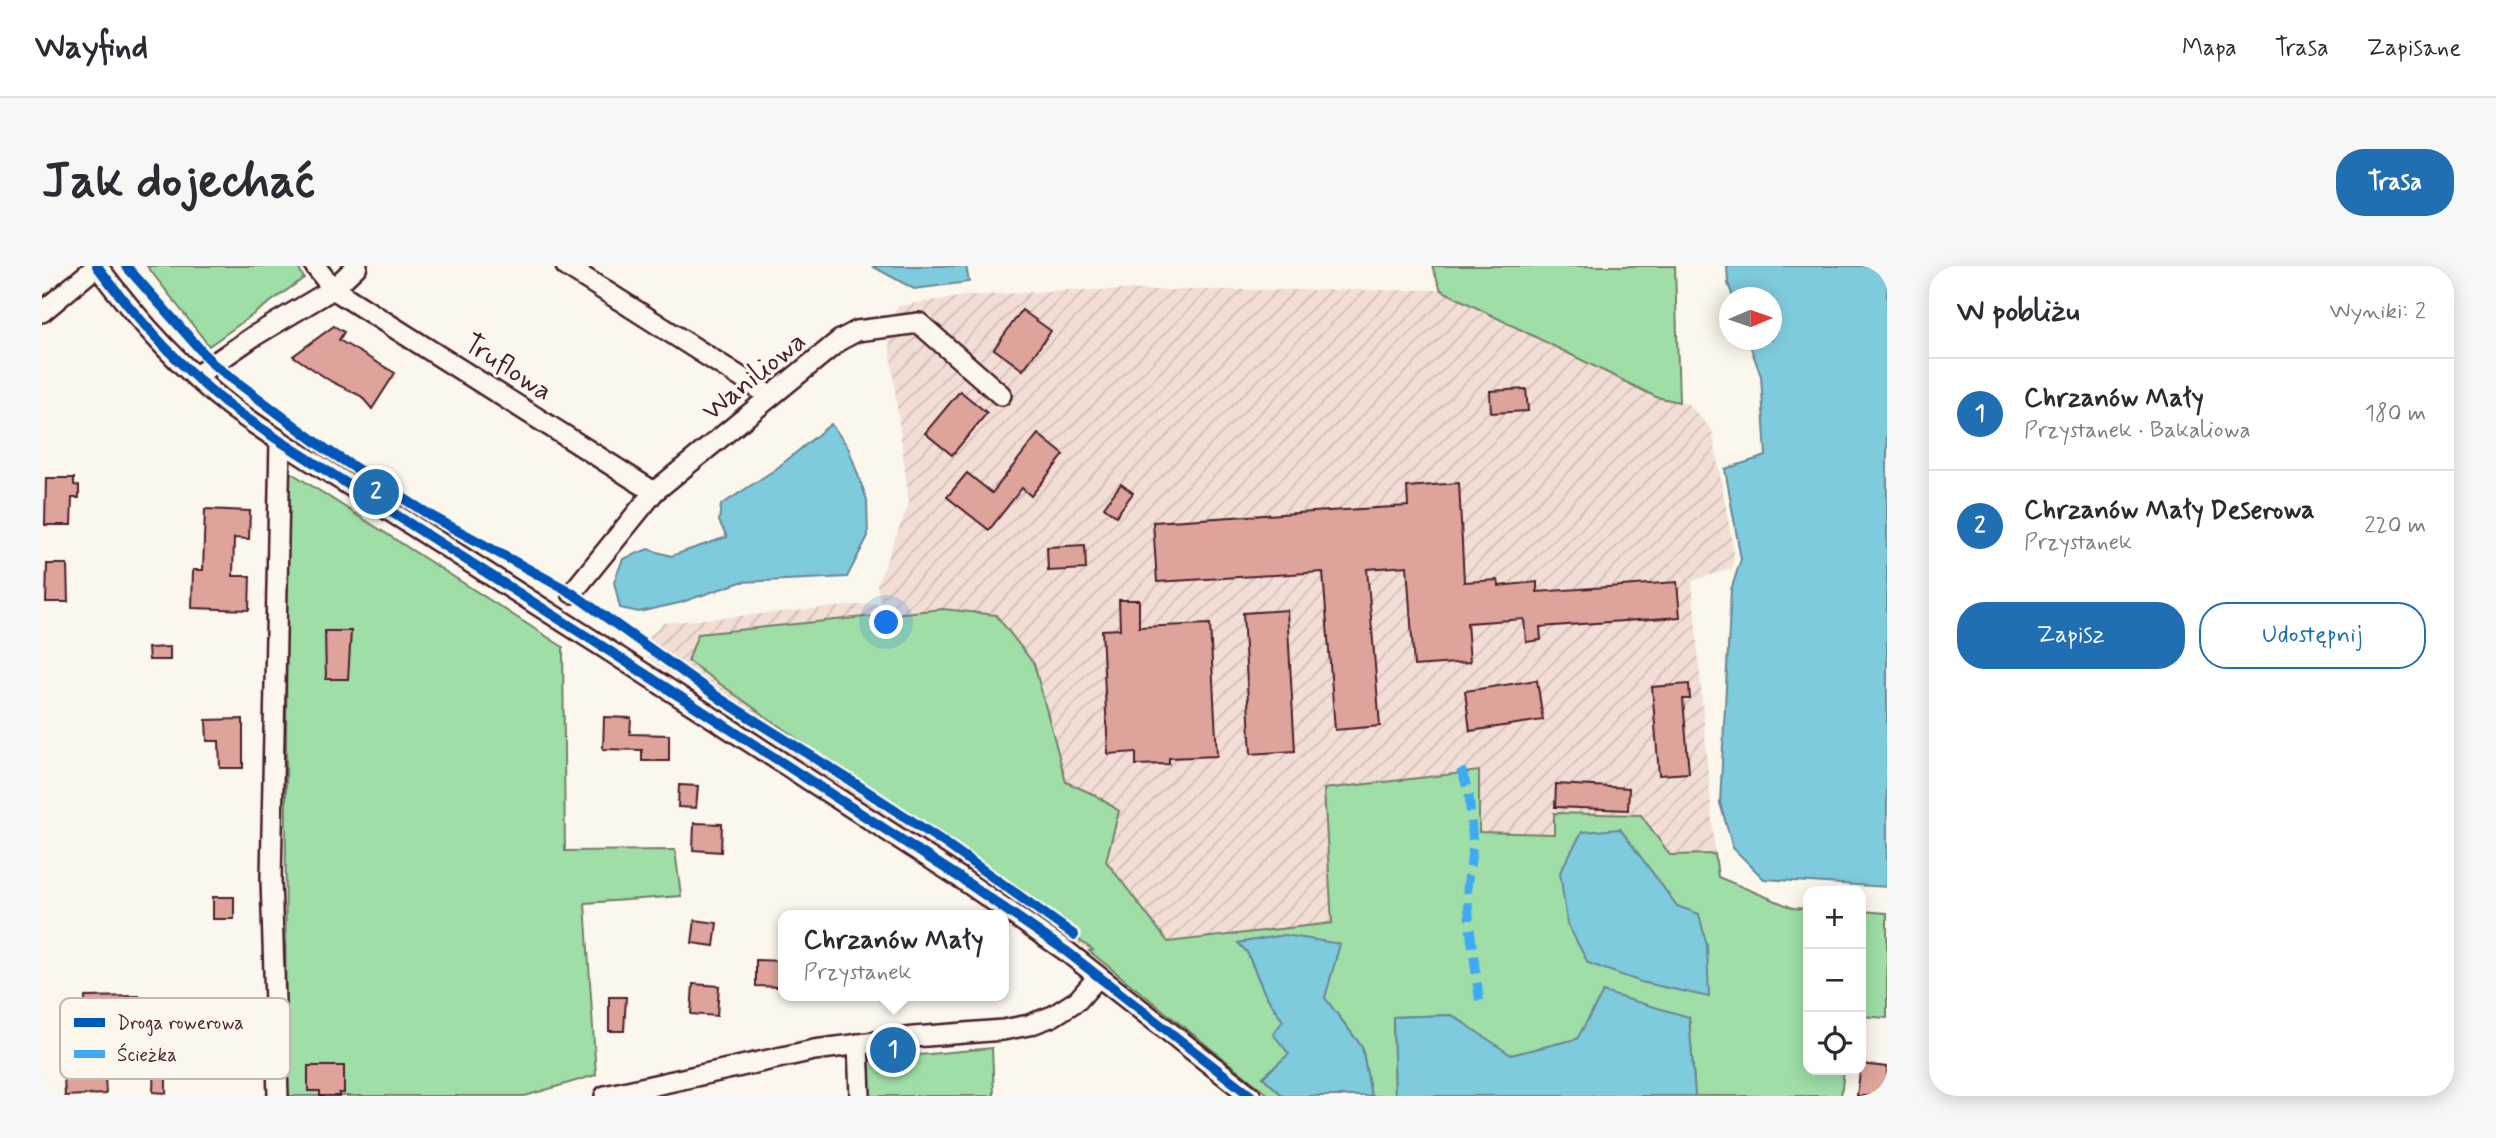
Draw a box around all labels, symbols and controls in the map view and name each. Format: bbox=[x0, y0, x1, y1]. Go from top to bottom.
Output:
text: Wayfind bbox=[35, 26, 148, 70]
text: Mapa bbox=[2182, 33, 2237, 64]
text: Trasa bbox=[2275, 33, 2329, 64]
text: Zapisane bbox=[2367, 33, 2461, 64]
button: Trasa bbox=[2336, 149, 2454, 216]
text: Jak dojechać bbox=[42, 150, 315, 215]
north arrow bbox=[1719, 287, 1782, 350]
text: W pobliżu bbox=[1957, 292, 2080, 331]
text: Wyniki: 2 bbox=[2330, 297, 2426, 327]
street label: Waniliowa bbox=[695, 324, 814, 430]
street label: Truflowa bbox=[456, 326, 559, 410]
text: Chrzanów Mały bbox=[2024, 382, 2204, 416]
text: 1 bbox=[1975, 399, 1985, 429]
text: 180 m bbox=[2365, 399, 2426, 429]
text: Przystanek · Bakaliowa bbox=[2024, 416, 2251, 446]
pin: 2 bbox=[353, 466, 399, 518]
text: Chrzanów Mały Deserowa bbox=[2024, 494, 2315, 528]
text: 2 bbox=[1974, 511, 1986, 541]
text: 220 m bbox=[2364, 511, 2426, 541]
text: Przystanek bbox=[2024, 528, 2132, 558]
button: Zapisz bbox=[1957, 602, 2185, 669]
button: Udostępnij bbox=[2199, 602, 2426, 669]
your location bbox=[869, 605, 903, 639]
map controls bbox=[1803, 886, 1866, 1075]
button: + bbox=[1803, 886, 1866, 949]
popup bbox=[778, 910, 1009, 1001]
text: Chrzanów Mały bbox=[804, 924, 983, 958]
button: − bbox=[1803, 949, 1866, 1012]
text: Przystanek bbox=[804, 958, 912, 988]
legend bbox=[60, 998, 290, 1079]
text: Droga rowerowa bbox=[117, 1011, 244, 1037]
button: locate bbox=[1803, 1012, 1866, 1075]
pin: 1 bbox=[870, 1024, 916, 1076]
text: Ścieżka bbox=[117, 1042, 177, 1068]

